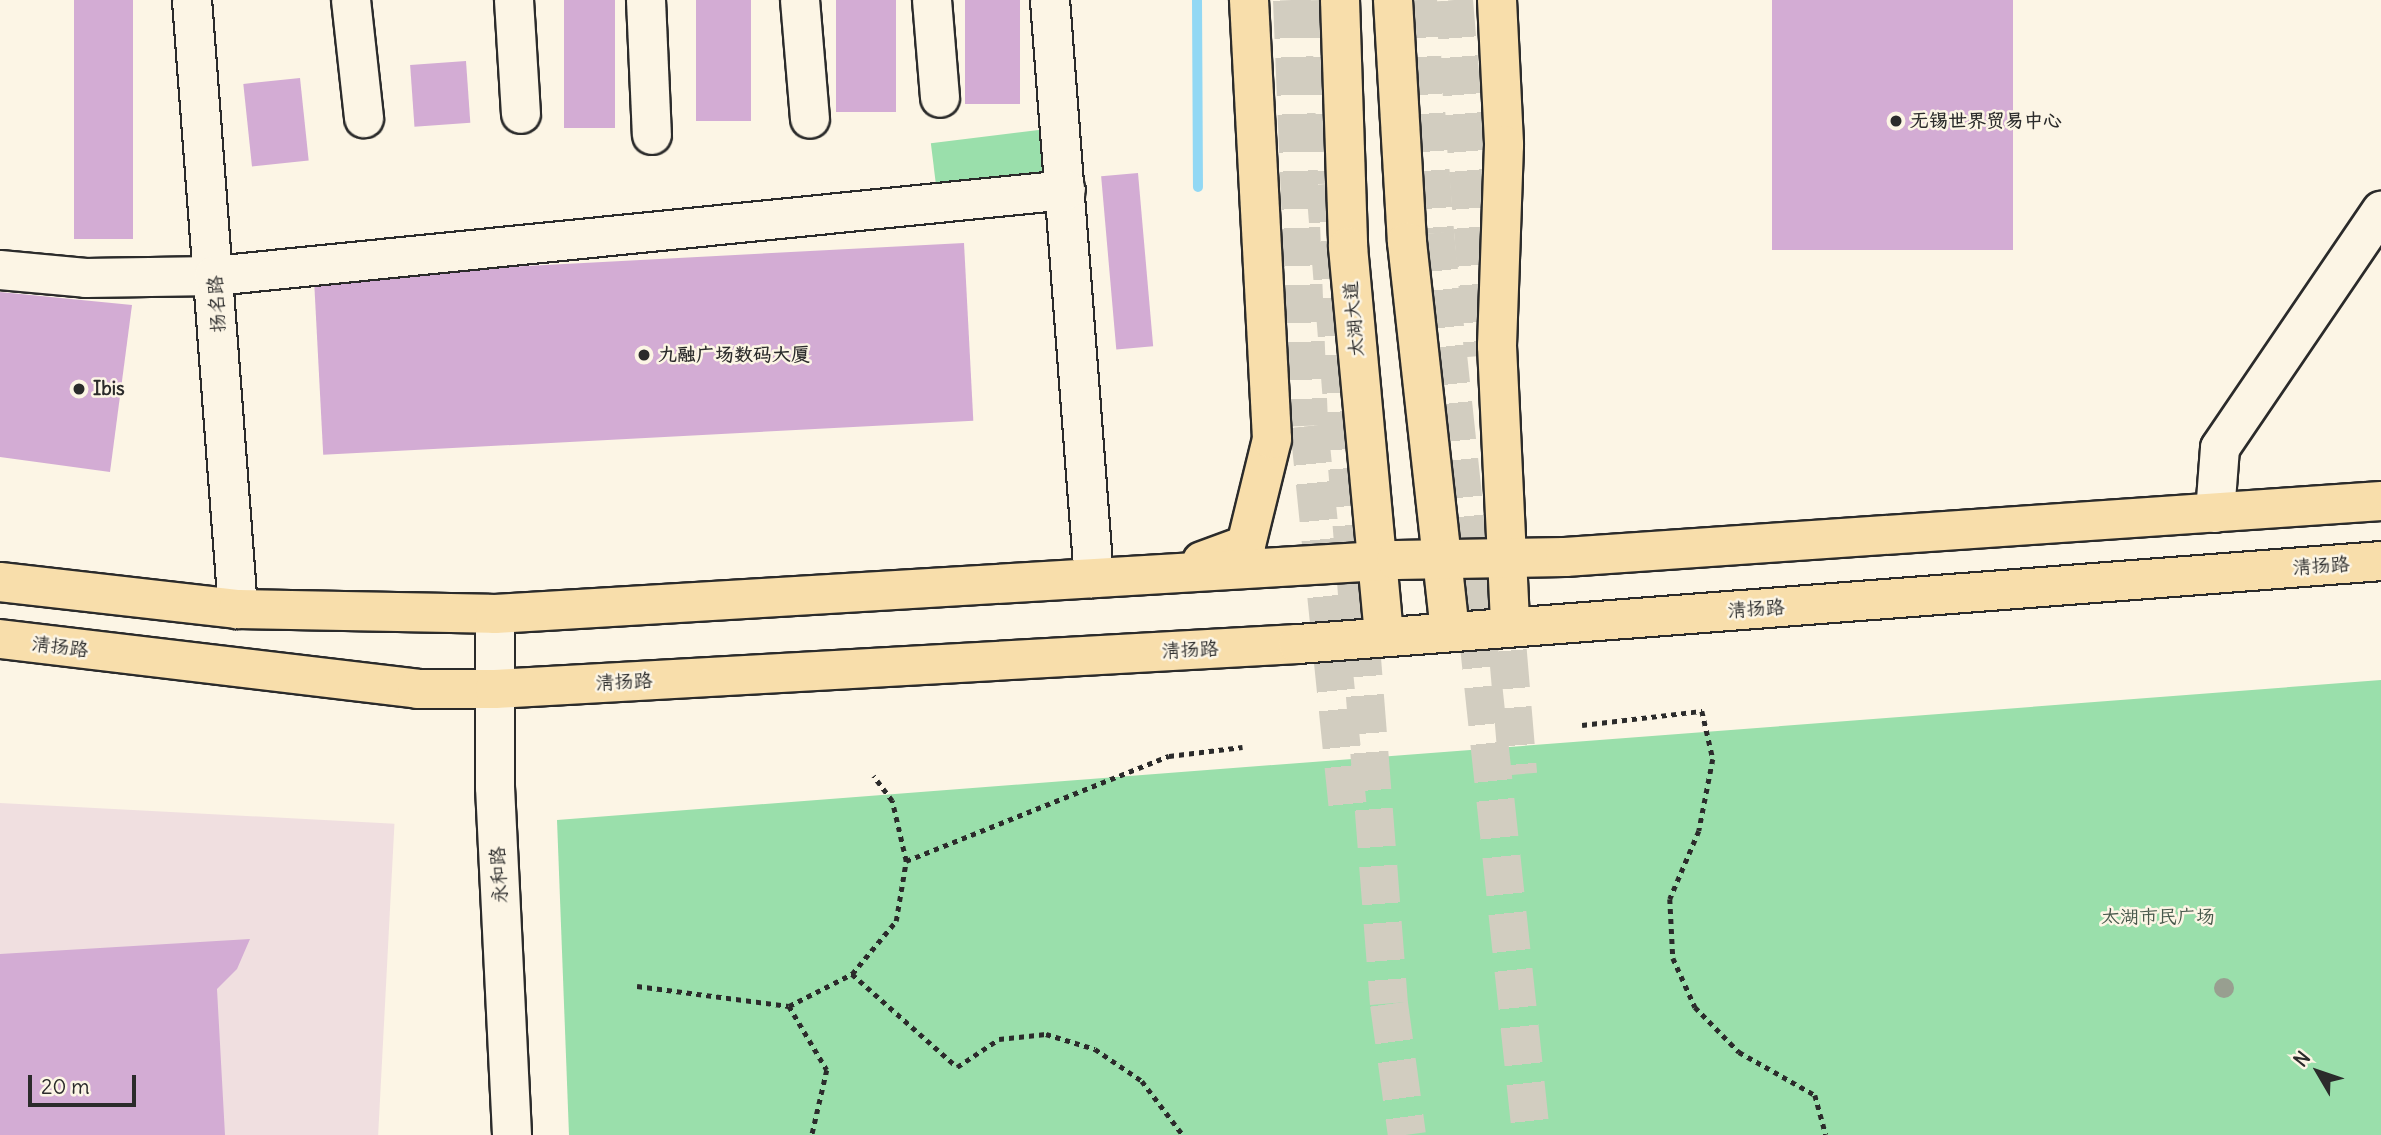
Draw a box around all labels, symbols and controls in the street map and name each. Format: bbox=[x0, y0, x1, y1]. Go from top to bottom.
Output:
place label: 无锡世界贸易中心 bbox=[1910, 110, 2062, 132]
marker: 无锡世界贸易中心 bbox=[1888, 113, 1904, 129]
street label: 扬名路 bbox=[204, 275, 230, 333]
street label: 太湖大道 bbox=[1339, 280, 1369, 358]
place label: 九融广场数码大厦 bbox=[658, 344, 810, 366]
marker: 九融广场数码大厦 bbox=[636, 347, 652, 363]
place label: Ibis bbox=[93, 378, 125, 400]
marker: Ibis bbox=[71, 381, 87, 397]
street label: 清扬路 bbox=[2292, 553, 2350, 579]
street label: 清扬路 bbox=[1727, 596, 1785, 622]
street label: 清扬路 bbox=[30, 632, 90, 662]
street label: 清扬路 bbox=[1161, 637, 1219, 663]
street label: 清扬路 bbox=[595, 669, 653, 695]
street label: 永和路 bbox=[486, 846, 512, 904]
park label: 太湖市民广场 bbox=[2101, 906, 2215, 928]
north arrow bbox=[2283, 1037, 2353, 1107]
text: N bbox=[2288, 1046, 2315, 1071]
scale bar bbox=[32, 1062, 140, 1106]
text: 20 m bbox=[41, 1073, 90, 1100]

